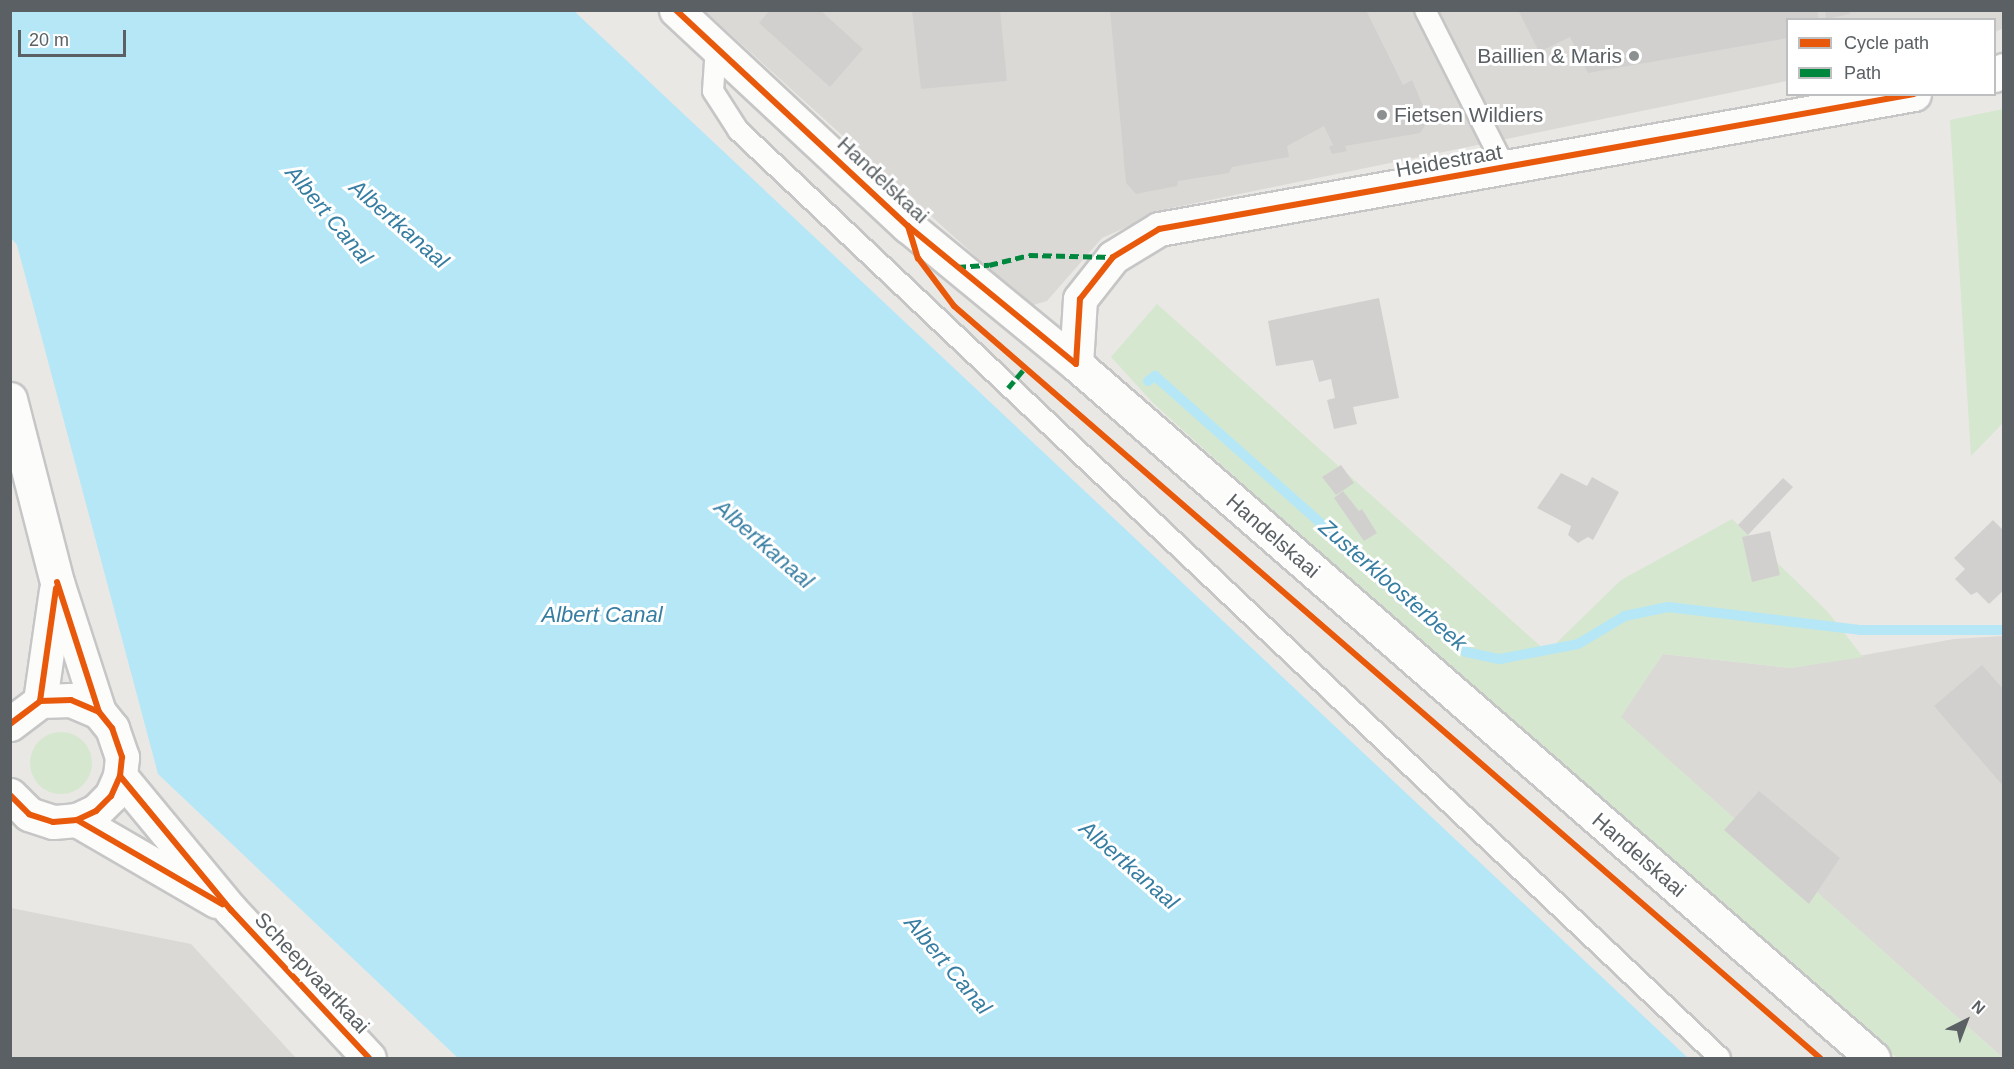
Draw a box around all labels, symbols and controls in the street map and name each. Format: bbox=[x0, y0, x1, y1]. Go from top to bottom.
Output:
scale bar bbox=[21, 18, 129, 56]
legend bbox=[1786, 18, 1996, 96]
text: 20 m bbox=[29, 30, 69, 50]
text: Cycle path bbox=[1844, 33, 1929, 53]
place label: Baillien & Maris bbox=[1477, 43, 1622, 69]
marker: Baillien & Maris bbox=[1627, 49, 1641, 63]
text: Path bbox=[1844, 63, 1881, 83]
place label: Fietsen Wildiers bbox=[1394, 102, 1543, 128]
marker: Fietsen Wildiers bbox=[1375, 108, 1389, 122]
street label: Handelskaai bbox=[832, 131, 934, 229]
street label: Heidestraat bbox=[1394, 139, 1504, 183]
water label: Albert Canal bbox=[280, 160, 378, 270]
water label: Albertkanaal bbox=[344, 174, 454, 274]
street label: Handelskaai bbox=[1221, 489, 1325, 583]
water label: Albertkanaal bbox=[709, 494, 819, 594]
water label: Zusterkloosterbeek bbox=[1314, 514, 1472, 656]
water label: Albert Canal bbox=[541, 602, 663, 628]
street label: Handelskaai bbox=[1587, 808, 1691, 902]
water label: Albertkanaal bbox=[1074, 815, 1184, 915]
street label: Scheepvaartkaai bbox=[249, 907, 375, 1039]
water label: Albert Canal bbox=[899, 910, 997, 1020]
north arrow bbox=[1936, 991, 1996, 1051]
text: N bbox=[1968, 997, 1988, 1017]

